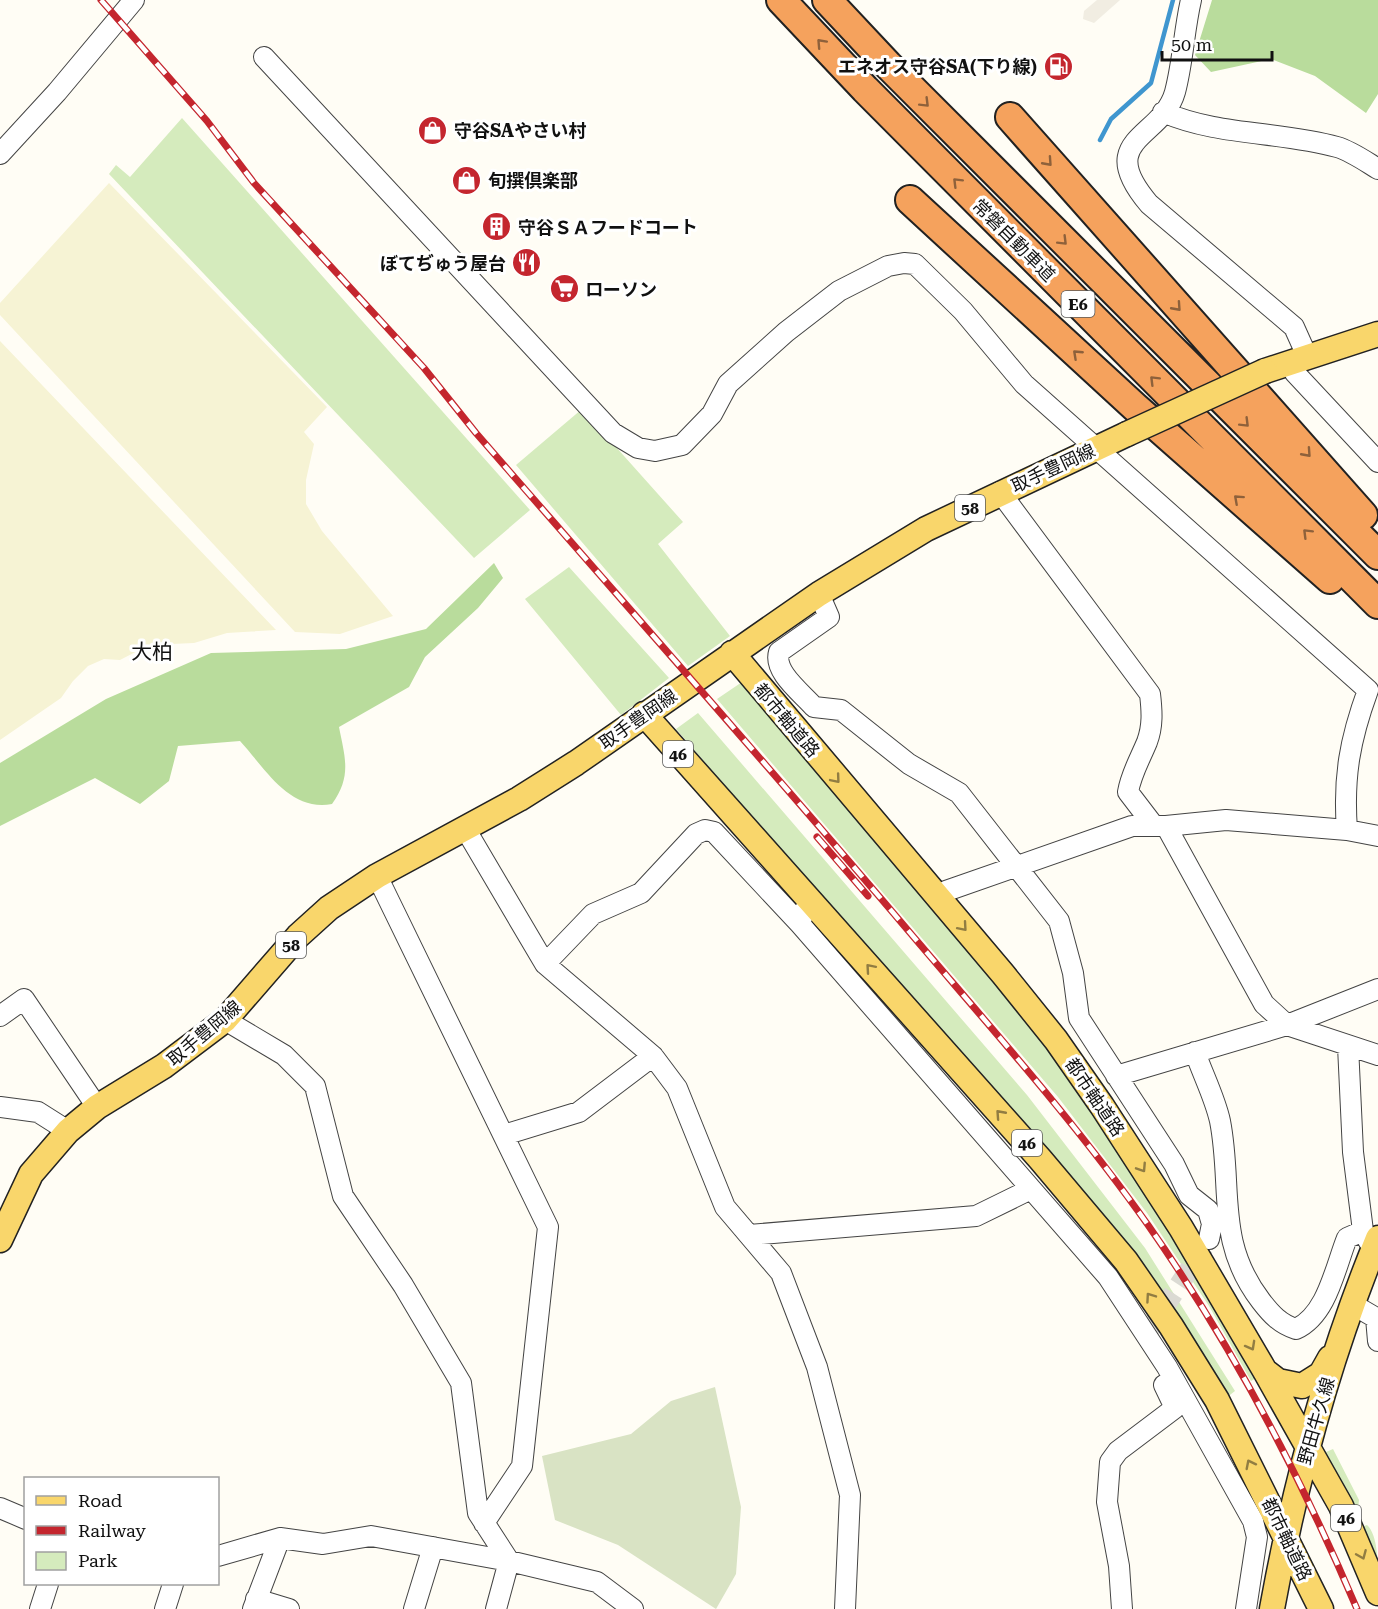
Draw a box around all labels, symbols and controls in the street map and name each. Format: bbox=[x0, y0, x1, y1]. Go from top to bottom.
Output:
scale bar bbox=[1162, 24, 1272, 62]
text: 50 m bbox=[1171, 34, 1212, 55]
one-way arrow bbox=[817, 39, 828, 49]
fuel station icon: エネオス守谷SA(下り線) bbox=[1042, 50, 1074, 82]
place label: エネオス守谷SA(下り線) bbox=[838, 56, 1037, 77]
one-way arrow bbox=[918, 95, 929, 106]
shop icon: 守谷SAやさい村 bbox=[417, 114, 449, 146]
place label: 守谷SAやさい村 bbox=[454, 120, 586, 141]
one-way arrow bbox=[1041, 155, 1052, 166]
shop icon: 旬撰倶楽部 bbox=[451, 164, 483, 196]
place label: 旬撰倶楽部 bbox=[488, 170, 578, 191]
one-way arrow bbox=[954, 179, 965, 190]
street label: 常磐自動車道 bbox=[968, 194, 1060, 286]
building icon: 守谷ＳＡフードコート bbox=[481, 211, 513, 243]
place label: 守谷ＳＡフードコート bbox=[518, 217, 698, 238]
one-way arrow bbox=[1056, 233, 1067, 244]
restaurant icon: ぼてぢゅう屋台 bbox=[511, 247, 543, 279]
place label: ぼてぢゅう屋台 bbox=[380, 253, 506, 274]
supermarket icon: ローソン bbox=[548, 273, 580, 305]
place label: ローソン bbox=[585, 279, 657, 300]
road number: E6 bbox=[1062, 291, 1094, 317]
one-way arrow bbox=[1170, 300, 1181, 311]
one-way arrow bbox=[1073, 350, 1084, 361]
one-way arrow bbox=[1151, 377, 1162, 388]
one-way arrow bbox=[1238, 416, 1249, 427]
street label: 取手豊岡線 bbox=[1008, 439, 1098, 497]
one-way arrow bbox=[1300, 446, 1311, 457]
road number: 58 bbox=[955, 495, 985, 521]
one-way arrow bbox=[1234, 495, 1245, 506]
one-way arrow bbox=[1303, 529, 1314, 539]
district label: 大柏 bbox=[131, 640, 173, 664]
street label: 都市軸道路 bbox=[750, 679, 824, 761]
street label: 取手豊岡線 bbox=[595, 685, 681, 753]
road number: 46 bbox=[663, 741, 693, 767]
one-way arrow bbox=[829, 772, 840, 783]
one-way arrow bbox=[956, 920, 967, 931]
road number: 58 bbox=[276, 932, 306, 958]
one-way arrow bbox=[866, 964, 877, 975]
street label: 取手豊岡線 bbox=[163, 996, 245, 1070]
street label: 都市軸道路 bbox=[1061, 1054, 1129, 1140]
one-way arrow bbox=[996, 1110, 1007, 1121]
road number: 46 bbox=[1012, 1130, 1042, 1156]
one-way arrow bbox=[1135, 1161, 1146, 1172]
one-way arrow bbox=[1147, 1292, 1158, 1303]
one-way arrow bbox=[1244, 1340, 1255, 1350]
street label: 野田牛久線 bbox=[1294, 1375, 1338, 1467]
one-way arrow bbox=[1246, 1460, 1257, 1470]
legend bbox=[24, 1477, 219, 1585]
text: Road bbox=[78, 1490, 123, 1511]
street label: 都市軸道路 bbox=[1258, 1494, 1316, 1584]
road number: 46 bbox=[1331, 1505, 1361, 1531]
text: Railway bbox=[78, 1520, 146, 1541]
one-way arrow bbox=[1354, 1549, 1366, 1560]
text: Park bbox=[78, 1550, 118, 1571]

